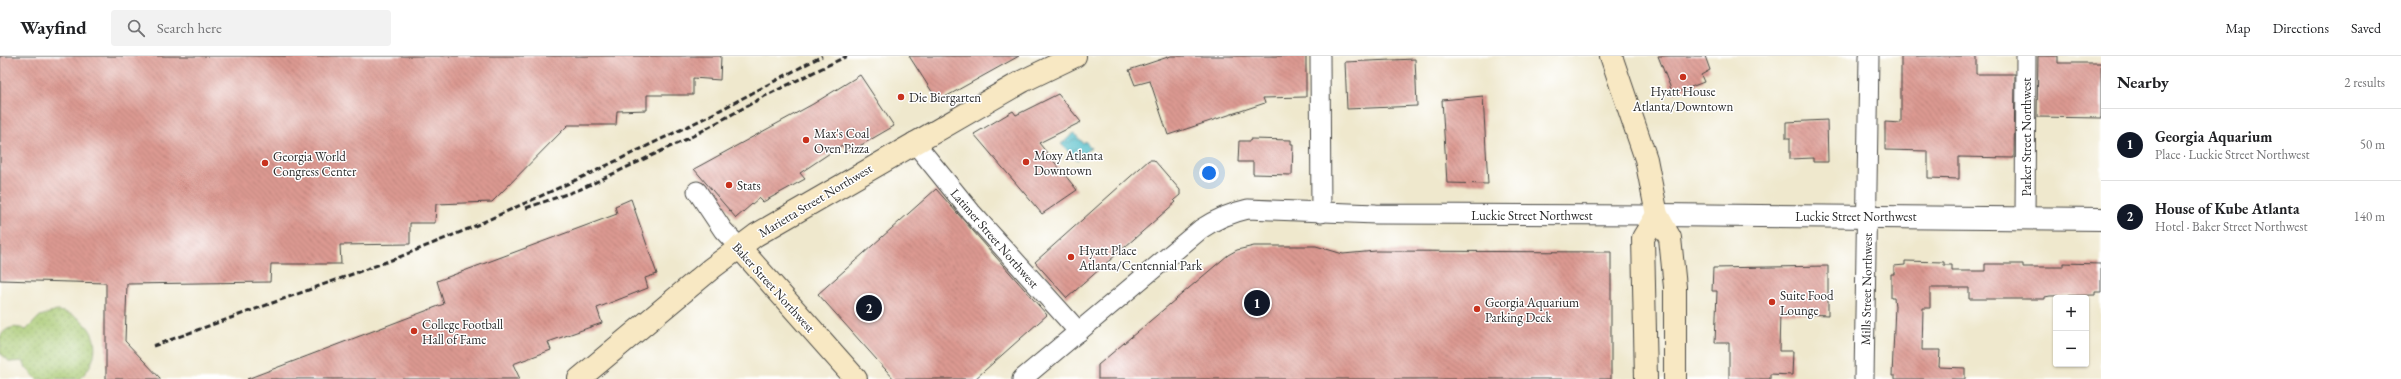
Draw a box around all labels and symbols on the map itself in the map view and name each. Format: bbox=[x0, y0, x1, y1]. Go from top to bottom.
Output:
marker: Hyatt House Atlanta/Downtown bbox=[1678, 72, 1688, 82]
street label: Parker Street Northwest bbox=[2018, 78, 2035, 196]
place label: Hyatt House Atlanta/Downtown bbox=[1632, 83, 1733, 115]
place label: Die Biergarten bbox=[909, 89, 981, 106]
marker: Die Biergarten bbox=[896, 92, 906, 102]
place label: Max's Coal Oven Pizza bbox=[814, 125, 870, 157]
marker: Max's Coal Oven Pizza bbox=[801, 135, 811, 145]
place label: Moxy Atlanta Downtown bbox=[1034, 147, 1104, 179]
place label: Georgia World Congress Center bbox=[273, 148, 357, 180]
marker: Moxy Atlanta Downtown bbox=[1021, 157, 1031, 167]
marker: Georgia World Congress Center bbox=[260, 158, 270, 168]
street label: Marietta Street Northwest bbox=[755, 160, 875, 241]
your location bbox=[1199, 163, 1219, 183]
place label: Stats bbox=[737, 177, 761, 194]
marker: Stats bbox=[724, 180, 734, 190]
street label: Latimer Street Northwest bbox=[947, 185, 1043, 292]
street label: Luckie Street Northwest bbox=[1471, 207, 1593, 224]
street label: Luckie Street Northwest bbox=[1795, 208, 1917, 225]
street label: Mills Street Northwest bbox=[1857, 233, 1876, 345]
street label: Baker Street Northwest bbox=[729, 239, 819, 336]
place label: Hyatt Place Atlanta/Centennial Park bbox=[1078, 242, 1203, 274]
marker: Hyatt Place Atlanta/Centennial Park bbox=[1066, 252, 1076, 262]
place label: Suite Food Lounge bbox=[1780, 287, 1834, 319]
pin: 1 bbox=[1244, 288, 1270, 318]
pin: 2 bbox=[856, 293, 882, 323]
place label: Georgia Aquarium Parking Deck bbox=[1485, 294, 1579, 326]
marker: Suite Food Lounge bbox=[1767, 297, 1777, 307]
marker: Georgia Aquarium Parking Deck bbox=[1472, 304, 1482, 314]
place label: College Football Hall of Fame bbox=[422, 316, 503, 348]
marker: College Football Hall of Fame bbox=[409, 326, 419, 336]

